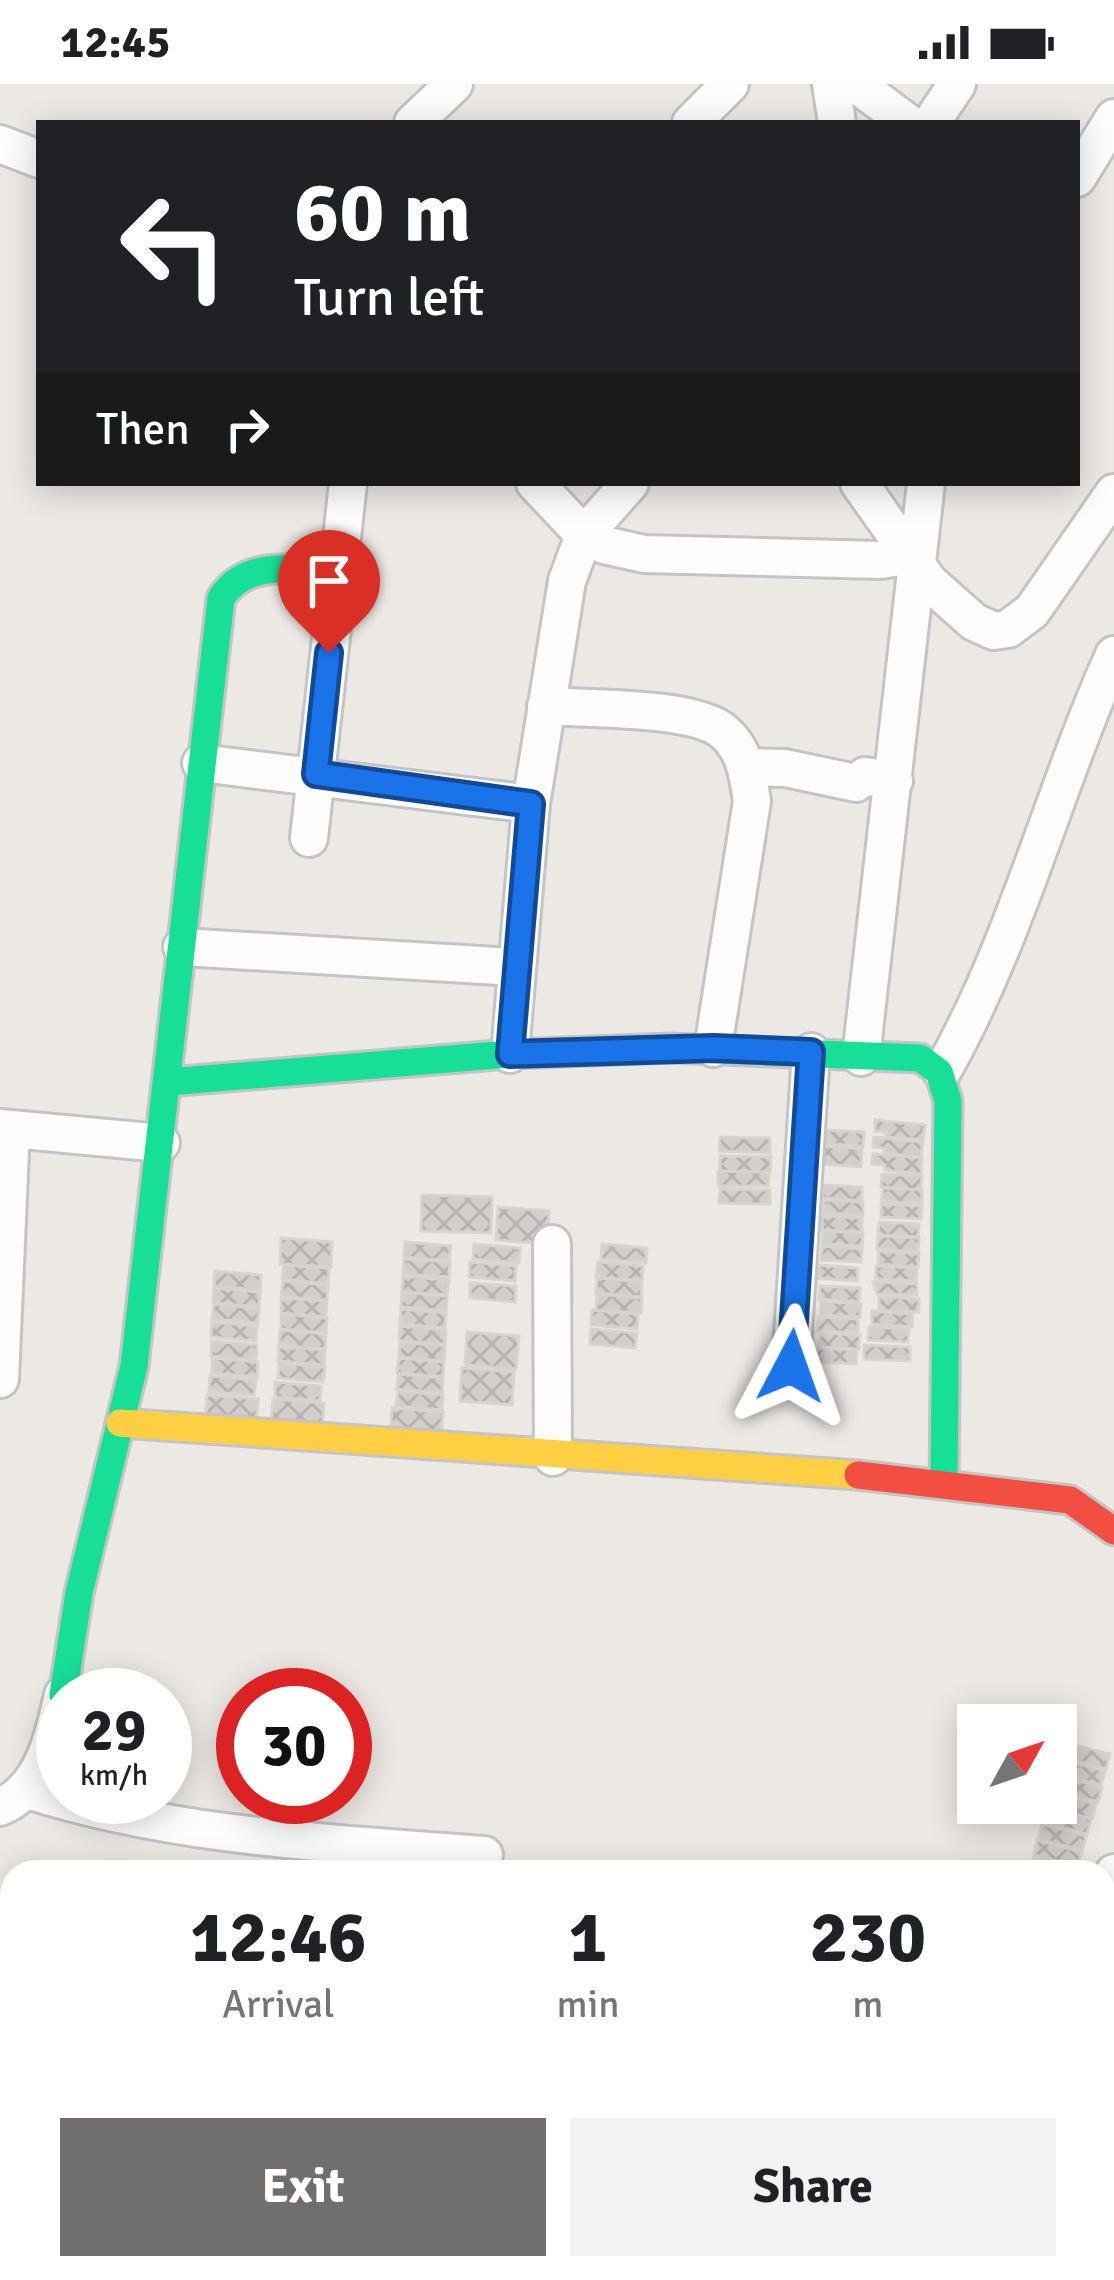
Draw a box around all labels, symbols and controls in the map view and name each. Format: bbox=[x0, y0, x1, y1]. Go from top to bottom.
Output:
text: 12:45 bbox=[60, 15, 170, 70]
text: 60 m bbox=[294, 161, 471, 265]
icon: left bbox=[96, 168, 252, 324]
text: Turn left bbox=[294, 264, 484, 331]
icon: right bbox=[214, 396, 280, 462]
text: Then bbox=[96, 402, 190, 457]
pin bbox=[278, 530, 380, 653]
icon: arrive bbox=[296, 548, 362, 614]
position arrow bbox=[728, 1303, 854, 1429]
speed limit sign: 30 bbox=[216, 1668, 372, 1824]
text: 29 bbox=[82, 1694, 146, 1768]
north arrow bbox=[957, 1704, 1077, 1824]
map controls bbox=[957, 1704, 1077, 1824]
text: km/h bbox=[80, 1757, 148, 1794]
text: 12:46 bbox=[190, 1893, 367, 1982]
text: 1 bbox=[569, 1893, 607, 1982]
text: 230 bbox=[809, 1893, 926, 1982]
text: Arrival bbox=[222, 1980, 334, 2028]
text: min bbox=[557, 1980, 620, 2028]
text: m bbox=[852, 1980, 883, 2028]
button: Exit bbox=[60, 2118, 546, 2256]
button: Share bbox=[570, 2118, 1056, 2256]

